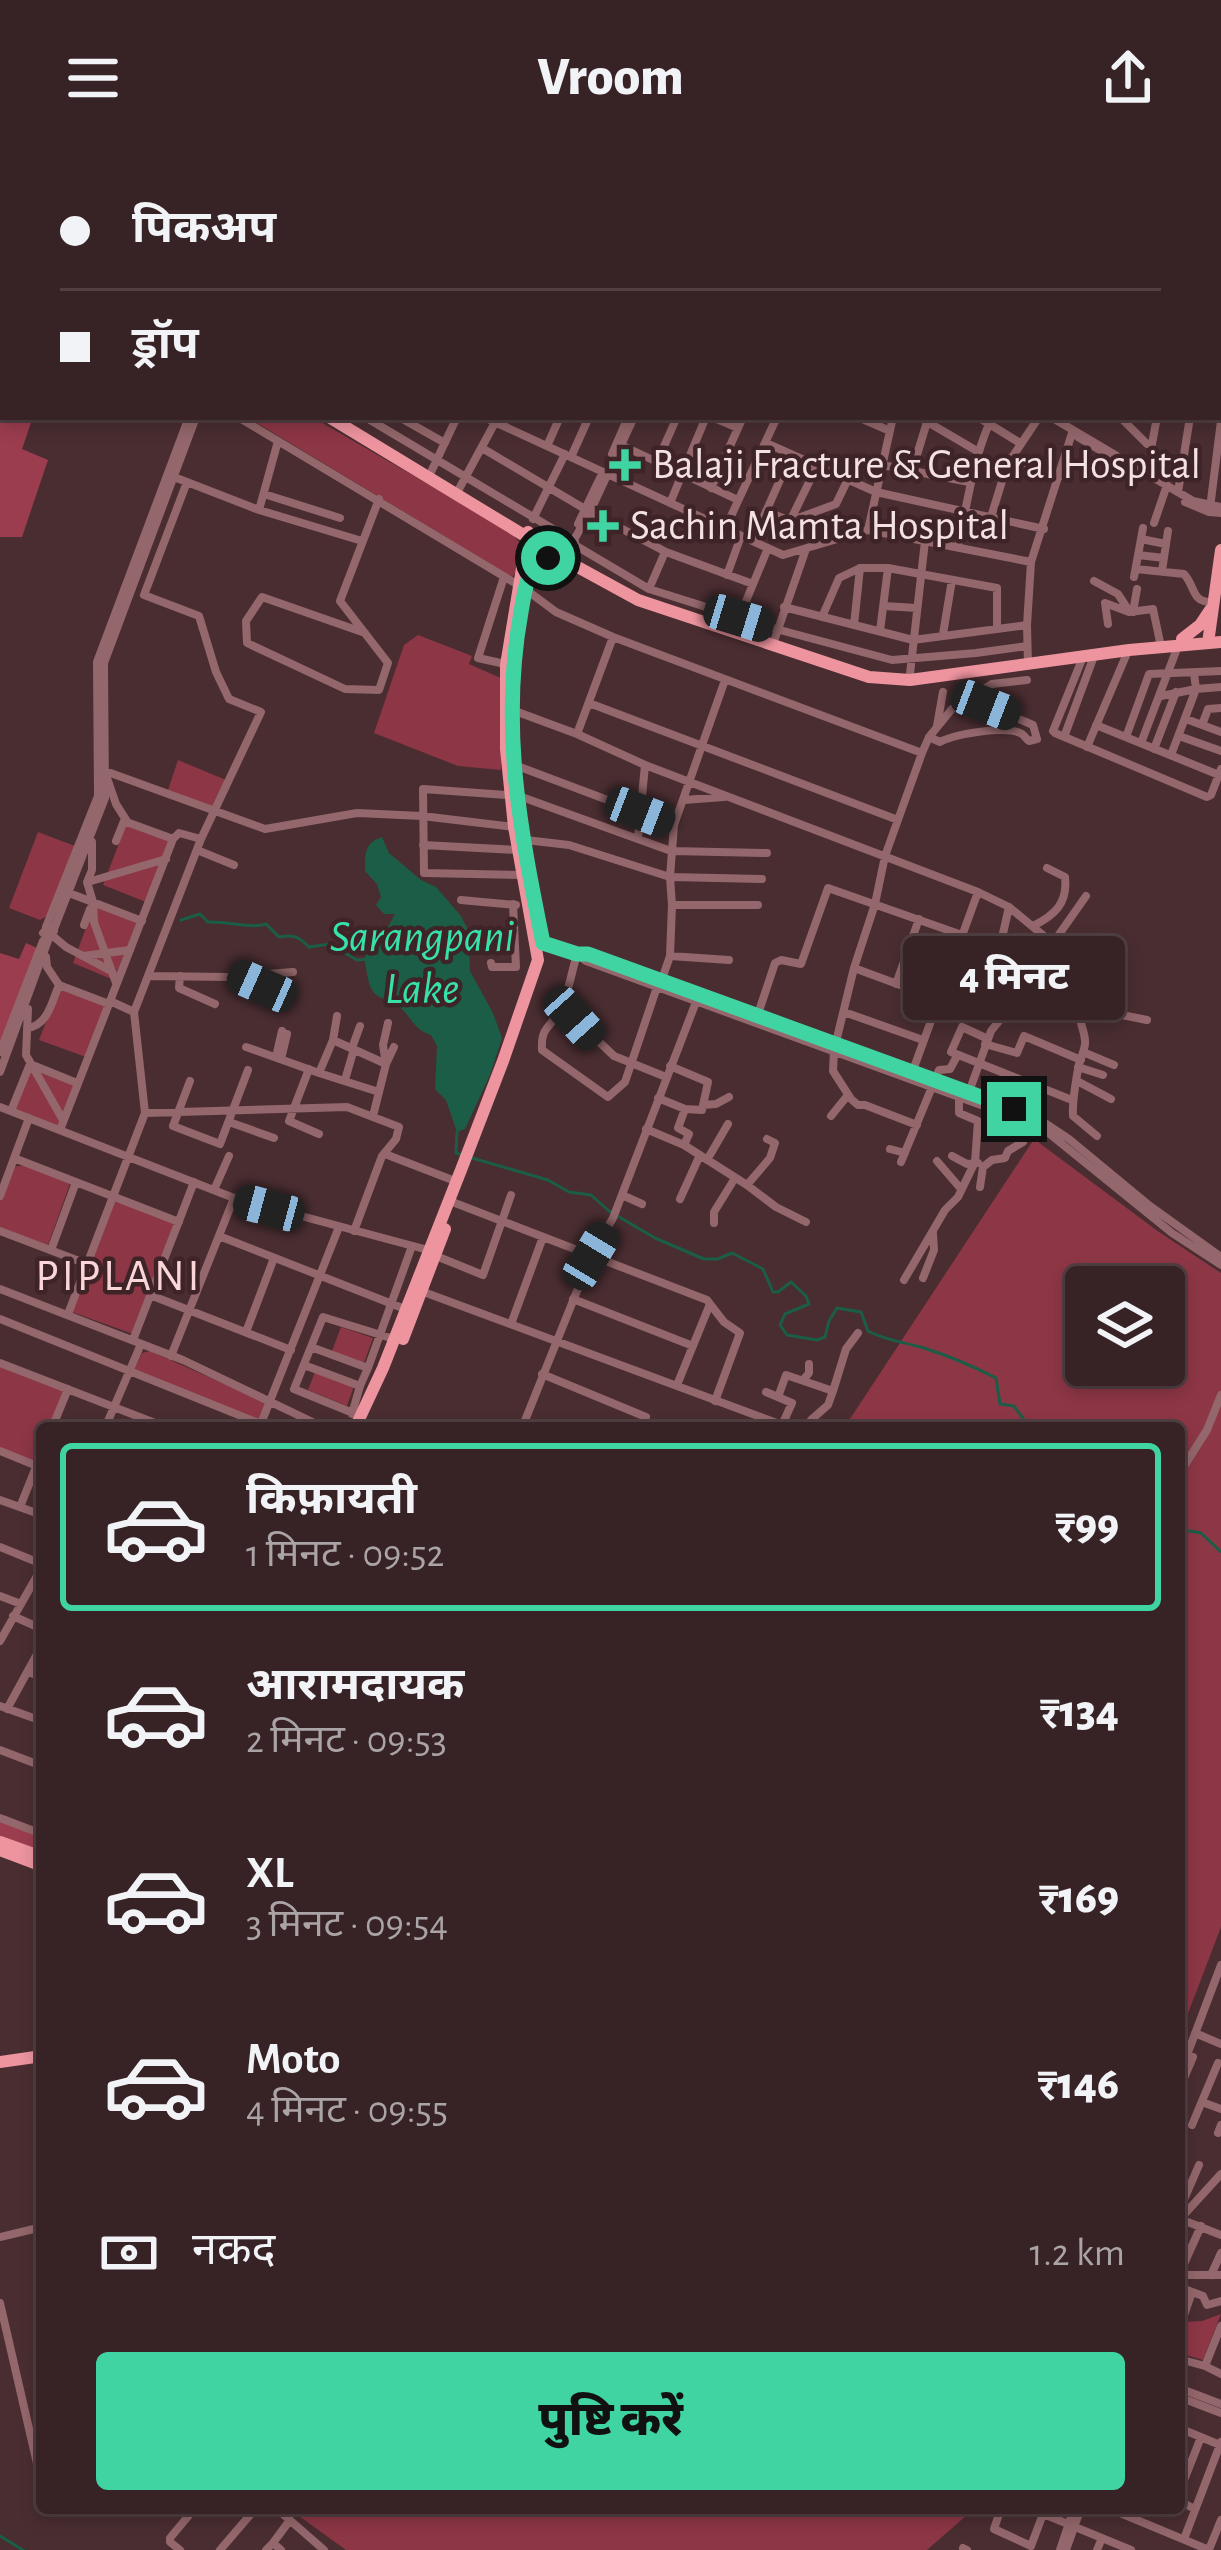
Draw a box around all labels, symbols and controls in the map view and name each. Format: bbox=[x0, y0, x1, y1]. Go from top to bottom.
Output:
icon: menu bbox=[60, 45, 126, 111]
icon: share bbox=[1095, 45, 1161, 111]
text: Vroom bbox=[537, 51, 684, 105]
text: पिकअप bbox=[132, 206, 276, 251]
text: ड्रॉप bbox=[132, 322, 199, 367]
place label: Balaji Fracture & General Hospital bbox=[652, 444, 1201, 486]
marker: Balaji Fracture & General Hospital bbox=[609, 449, 641, 481]
place label: Sachin Mamta Hospital bbox=[630, 505, 1009, 547]
marker: Sachin Mamta Hospital bbox=[587, 510, 619, 542]
route start bbox=[521, 531, 575, 585]
car bbox=[699, 590, 779, 646]
car bbox=[946, 675, 1026, 735]
car bbox=[600, 782, 680, 842]
water label: Sarangpani Lake bbox=[330, 915, 514, 1012]
callout: 4 मिनट bbox=[903, 935, 1125, 1019]
car bbox=[222, 955, 302, 1017]
text: 4 मिनट bbox=[959, 958, 1069, 997]
car bbox=[537, 979, 611, 1057]
route end bbox=[987, 1082, 1041, 1136]
car bbox=[230, 1181, 308, 1235]
car bbox=[557, 1216, 625, 1296]
district label: PIPLANI bbox=[35, 1254, 203, 1299]
map controls bbox=[1065, 1266, 1185, 1386]
button: layers bbox=[1065, 1266, 1185, 1386]
icon: car bbox=[102, 1473, 210, 1581]
text: किफ़ायती bbox=[246, 1477, 417, 1522]
text: ₹99 bbox=[1056, 1504, 1119, 1549]
text: 1 मिनट · 09:52 bbox=[246, 1535, 444, 1574]
icon: car bbox=[102, 1659, 210, 1767]
text: आरामदायक bbox=[246, 1663, 464, 1708]
text: ₹134 bbox=[1040, 1690, 1119, 1735]
text: 2 मिनट · 09:53 bbox=[246, 1721, 447, 1760]
icon: car bbox=[102, 1845, 210, 1953]
text: XL bbox=[246, 1851, 294, 1896]
text: ₹169 bbox=[1039, 1876, 1119, 1921]
text: 3 मिनट · 09:54 bbox=[246, 1905, 448, 1944]
icon: car bbox=[102, 2031, 210, 2139]
text: Moto bbox=[246, 2037, 341, 2082]
text: ₹146 bbox=[1038, 2062, 1119, 2107]
text: 4 मिनट · 09:55 bbox=[246, 2091, 448, 2130]
icon: cash bbox=[96, 2220, 162, 2286]
text: नकद bbox=[192, 2228, 275, 2273]
text: 1.2 km bbox=[1029, 2234, 1125, 2273]
button: पुष्टि करें bbox=[96, 2352, 1125, 2490]

